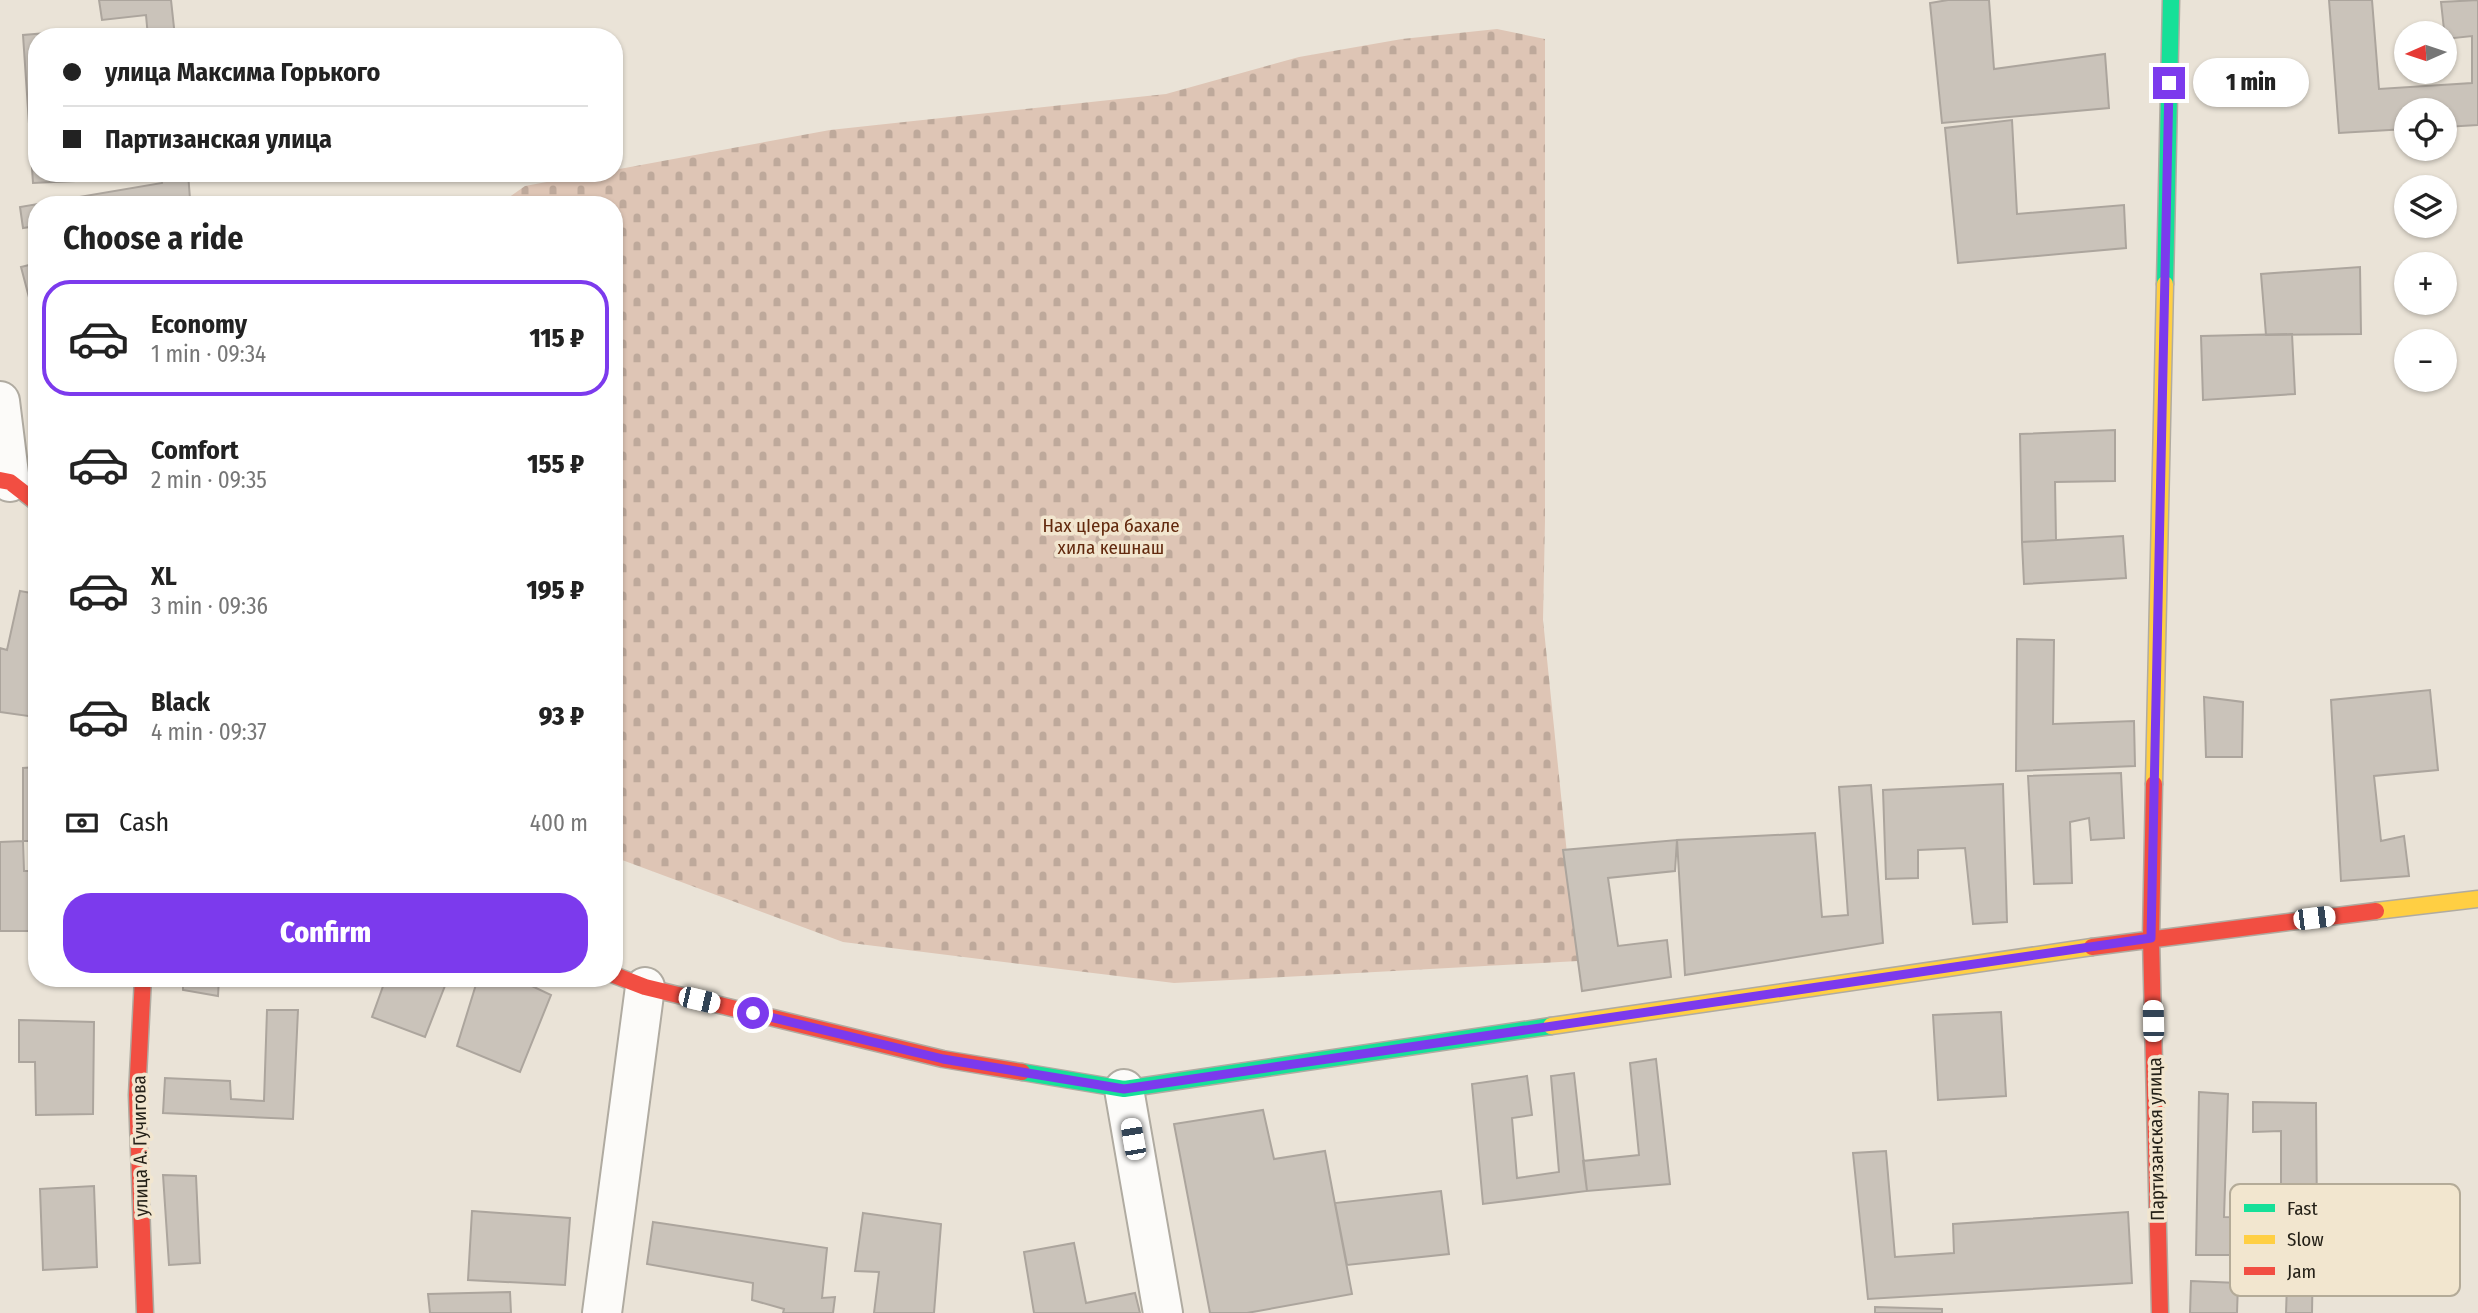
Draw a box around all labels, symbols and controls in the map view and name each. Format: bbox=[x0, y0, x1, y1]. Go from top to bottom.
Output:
north arrow bbox=[2394, 21, 2457, 84]
map controls bbox=[2394, 21, 2457, 392]
text: улица Максима Горького bbox=[105, 57, 380, 88]
callout: 1 min bbox=[2194, 58, 2309, 108]
route end bbox=[2153, 67, 2185, 99]
text: 1 min bbox=[2226, 68, 2276, 96]
button: locate bbox=[2394, 98, 2457, 161]
text: Партизанская улица bbox=[105, 124, 332, 155]
button: layers bbox=[2394, 175, 2457, 238]
text: Choose a ride bbox=[63, 219, 244, 257]
button: + bbox=[2394, 252, 2457, 315]
icon: car bbox=[67, 307, 130, 370]
text: Economy bbox=[151, 309, 247, 340]
text: 115 ₽ bbox=[529, 323, 584, 354]
button: − bbox=[2394, 329, 2457, 392]
text: 1 min · 09:34 bbox=[151, 340, 266, 368]
icon: car bbox=[67, 433, 130, 496]
text: Comfort bbox=[151, 435, 239, 466]
text: 155 ₽ bbox=[527, 449, 584, 480]
text: 2 min · 09:35 bbox=[151, 466, 267, 494]
park label: Нах цIера бахале хила кешнаш bbox=[1042, 514, 1180, 559]
icon: car bbox=[67, 559, 130, 622]
text: XL bbox=[151, 561, 177, 592]
text: 195 ₽ bbox=[526, 575, 584, 606]
text: 3 min · 09:36 bbox=[151, 592, 268, 620]
icon: car bbox=[67, 685, 130, 748]
text: Black bbox=[151, 687, 210, 718]
text: 93 ₽ bbox=[539, 701, 584, 732]
text: 4 min · 09:37 bbox=[151, 718, 266, 746]
icon: cash bbox=[63, 804, 101, 842]
text: Cash bbox=[119, 807, 169, 838]
text: 400 m bbox=[530, 809, 588, 837]
button: Confirm bbox=[63, 893, 588, 973]
car bbox=[2292, 905, 2337, 931]
car bbox=[677, 985, 722, 1015]
route start bbox=[737, 997, 769, 1029]
car bbox=[2143, 1000, 2164, 1042]
street label: Партизанская улица bbox=[2143, 1057, 2169, 1221]
street label: улица А. Гучигова bbox=[127, 1075, 153, 1217]
car bbox=[1120, 1116, 1147, 1162]
legend bbox=[2230, 1184, 2460, 1296]
text: Fast bbox=[2287, 1197, 2318, 1220]
text: Slow bbox=[2287, 1228, 2324, 1251]
text: Jam bbox=[2287, 1260, 2316, 1283]

